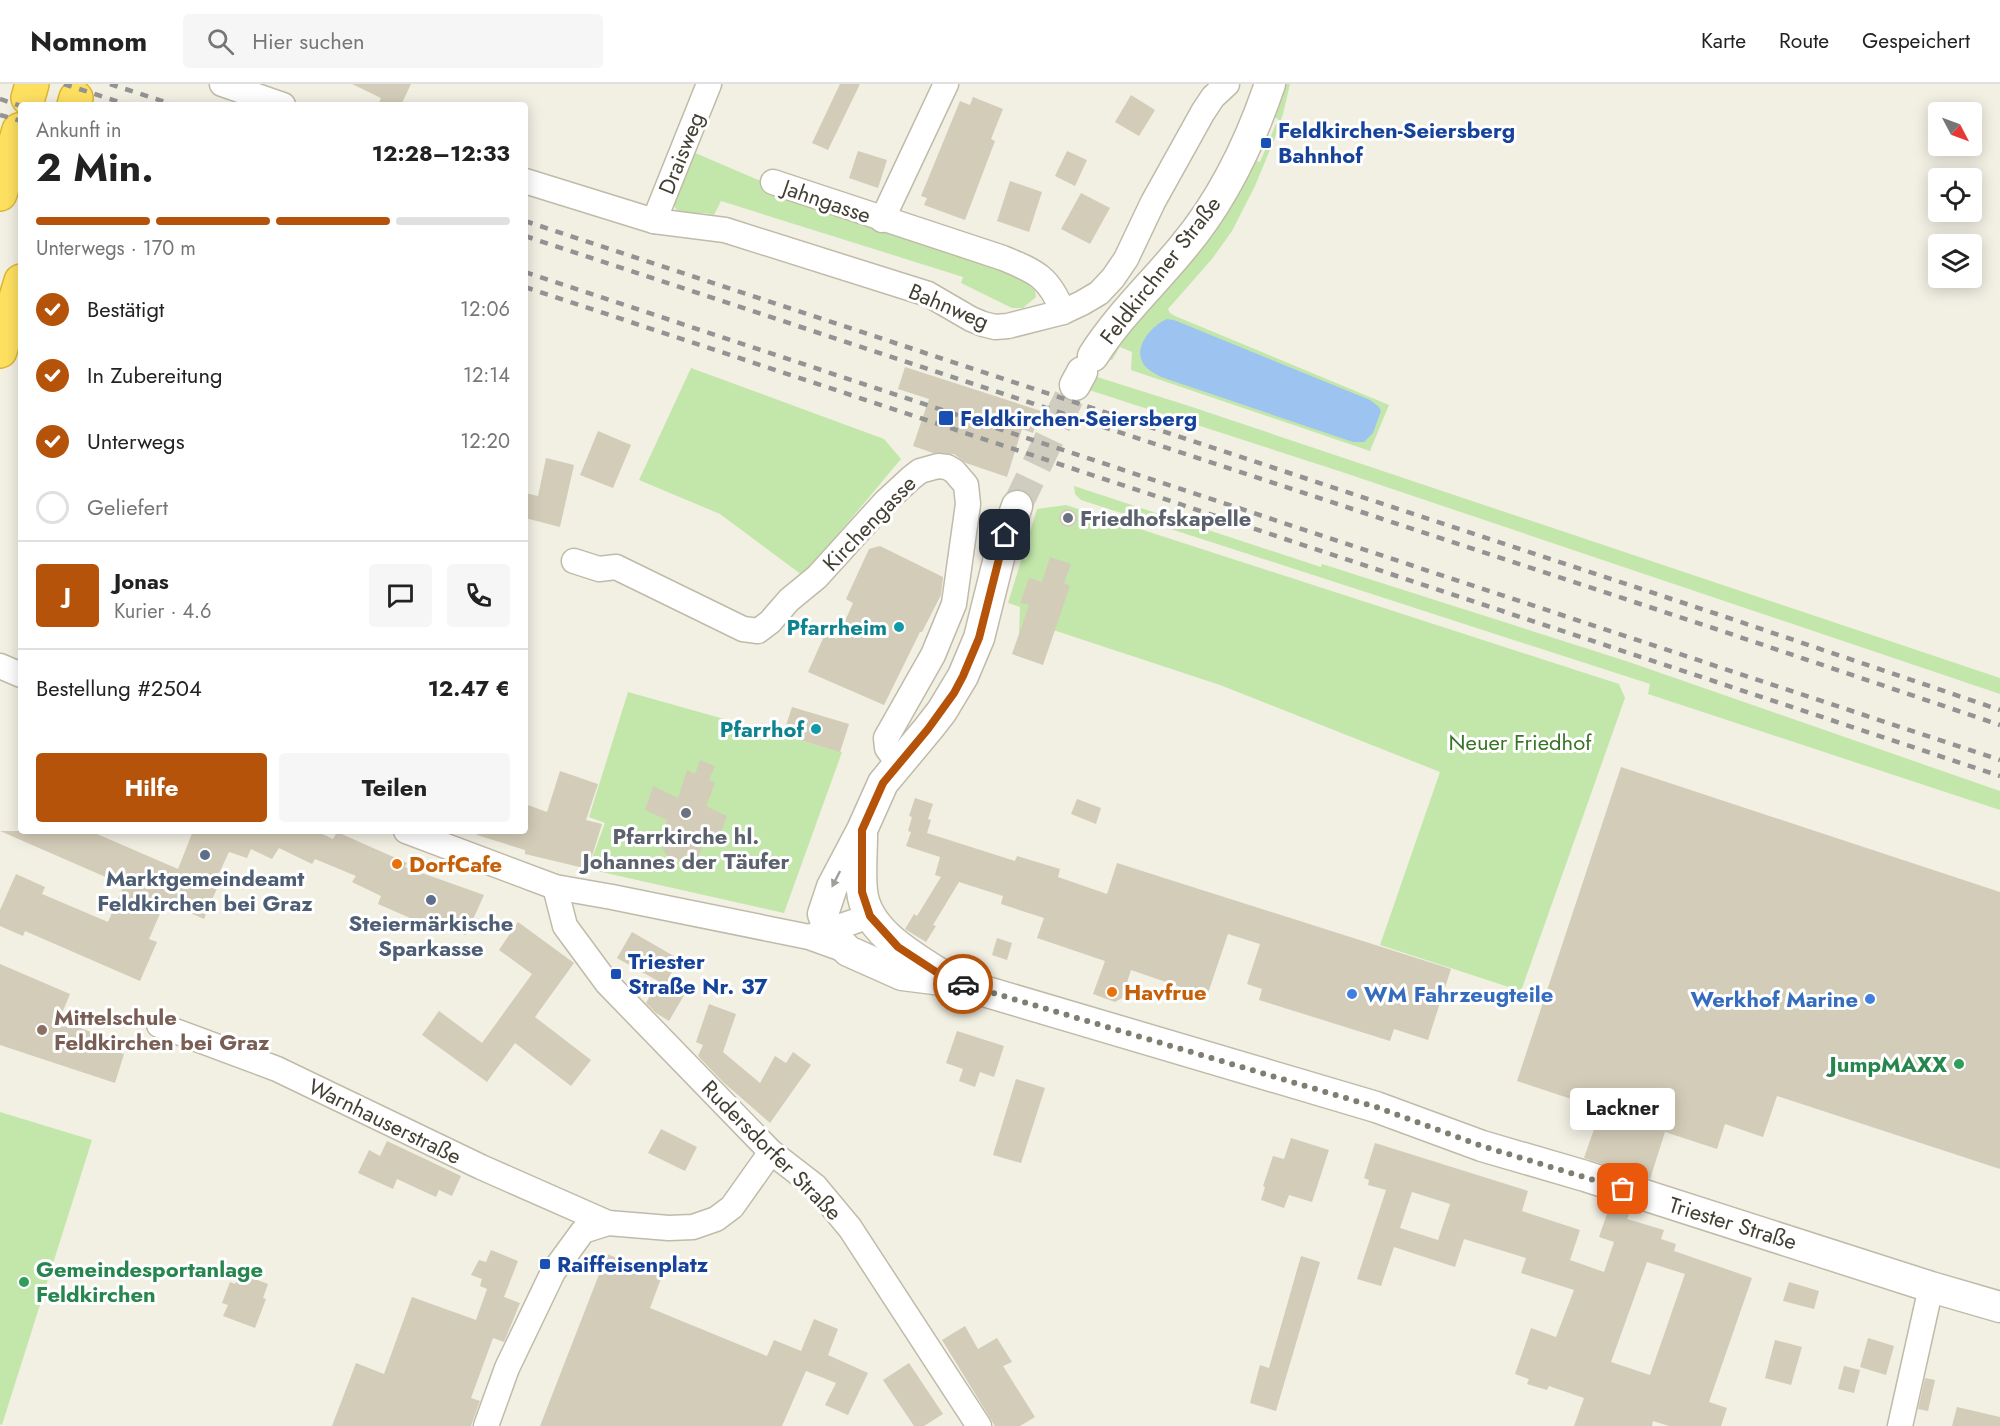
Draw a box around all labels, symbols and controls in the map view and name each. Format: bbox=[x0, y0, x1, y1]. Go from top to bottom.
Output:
search box bbox=[183, 14, 603, 68]
text: Nomnom bbox=[30, 21, 147, 62]
icon: search bbox=[204, 25, 237, 58]
text: Hier suchen bbox=[252, 25, 365, 57]
text: Karte bbox=[1701, 26, 1746, 56]
text: Route bbox=[1779, 26, 1829, 56]
text: Gespeichert bbox=[1862, 26, 1970, 56]
north arrow bbox=[1928, 102, 1982, 156]
map controls bbox=[1928, 102, 1982, 288]
street label: Draisweg bbox=[650, 107, 712, 199]
place label: Feldkirchen-Seiersberg Bahnhof bbox=[1278, 114, 1515, 171]
text: Ankunft in bbox=[36, 116, 122, 145]
marker: Feldkirchen-Seiersberg Bahnhof bbox=[1259, 136, 1273, 150]
text: 12:28–12:33 bbox=[372, 137, 510, 169]
text: 2 Min. bbox=[36, 139, 154, 196]
button: locate bbox=[1928, 168, 1982, 222]
street label: Jahngasse bbox=[776, 170, 875, 231]
street label: Feldkirchner Straße bbox=[1092, 189, 1228, 351]
text: Unterwegs · 170 m bbox=[36, 234, 196, 263]
button: layers bbox=[1928, 234, 1982, 288]
street label: Bahnweg bbox=[904, 275, 994, 337]
icon: check bbox=[36, 293, 69, 326]
text: Bestätigt bbox=[87, 293, 164, 325]
text: 12:06 bbox=[460, 295, 510, 324]
icon: check bbox=[36, 359, 69, 392]
text: In Zubereitung bbox=[87, 359, 222, 391]
text: 12:14 bbox=[463, 361, 510, 390]
place label: Feldkirchen-Seiersberg bbox=[960, 402, 1197, 434]
marker: Feldkirchen-Seiersberg bbox=[937, 409, 955, 427]
icon: check bbox=[36, 425, 69, 458]
text: Unterwegs bbox=[87, 425, 185, 457]
text: 12:20 bbox=[460, 427, 510, 456]
street label: Kirchengasse bbox=[815, 468, 923, 578]
text: Geliefert bbox=[87, 491, 168, 523]
place label: Friedhofskapelle bbox=[1080, 502, 1251, 534]
pin bbox=[979, 509, 1030, 560]
marker: Friedhofskapelle bbox=[1061, 511, 1075, 525]
icon: home bbox=[988, 518, 1021, 551]
button: chat bbox=[369, 564, 432, 627]
button: phone bbox=[447, 564, 510, 627]
text: Jonas bbox=[114, 565, 169, 597]
text: J bbox=[64, 579, 71, 611]
text: Kurier · 4.6 bbox=[114, 597, 212, 626]
place label: Pfarrheim bbox=[787, 611, 887, 643]
marker: Pfarrheim bbox=[892, 620, 906, 634]
text: Bestellung #2504 bbox=[36, 672, 202, 704]
text: 12.47 € bbox=[428, 672, 510, 704]
place label: Pfarrhof bbox=[720, 713, 805, 745]
marker: Pfarrhof bbox=[809, 722, 823, 736]
park label: Neuer Friedhof bbox=[1449, 726, 1592, 758]
button: Hilfe bbox=[36, 753, 267, 822]
button: Teilen bbox=[279, 753, 510, 822]
marker: Pfarrkirche hl. Johannes der Täufer bbox=[679, 806, 693, 820]
place label: Pfarrkirche hl. Johannes der Täufer bbox=[578, 820, 790, 877]
marker: Marktgemeindeamt Feldkirchen bei Graz bbox=[198, 848, 212, 862]
place label: DorfCafe bbox=[409, 848, 502, 880]
marker: DorfCafe bbox=[390, 857, 404, 871]
place label: Marktgemeindeamt Feldkirchen bei Graz bbox=[97, 862, 313, 919]
one-way arrow bbox=[832, 870, 841, 887]
marker: Steiermärkische Sparkasse bbox=[424, 893, 438, 907]
place label: Steiermärkische Sparkasse bbox=[349, 907, 513, 964]
place label: Triester Straße Nr. 37 bbox=[628, 945, 768, 1002]
courier bbox=[933, 954, 993, 1014]
marker: Triester Straße Nr. 37 bbox=[609, 967, 623, 981]
icon: car bbox=[947, 968, 980, 1001]
place label: Havfrue bbox=[1124, 976, 1207, 1008]
place label: WM Fahrzeugteile bbox=[1364, 978, 1553, 1010]
place label: Werkhof Marine bbox=[1690, 983, 1858, 1015]
marker: Havfrue bbox=[1105, 985, 1119, 999]
marker: WM Fahrzeugteile bbox=[1345, 987, 1359, 1001]
marker: Werkhof Marine bbox=[1863, 992, 1877, 1006]
place label: Mittelschule Feldkirchen bei Graz bbox=[54, 1001, 270, 1058]
marker: Mittelschule Feldkirchen bei Graz bbox=[35, 1023, 49, 1037]
place label: JumpMAXX bbox=[1826, 1048, 1947, 1080]
marker: JumpMAXX bbox=[1952, 1057, 1966, 1071]
street label: Warnhauserstraße bbox=[303, 1070, 467, 1172]
street label: Rudersdorfer Straße bbox=[694, 1072, 850, 1228]
callout: Lackner bbox=[1570, 1087, 1676, 1129]
text: Lackner bbox=[1586, 1094, 1659, 1123]
pin bbox=[1597, 1163, 1648, 1214]
icon: bag bbox=[1606, 1172, 1639, 1205]
street label: Triester Straße bbox=[1665, 1188, 1801, 1258]
place label: Raiffeisenplatz bbox=[557, 1248, 709, 1280]
place label: Gemeindesportanlage Feldkirchen bbox=[36, 1253, 263, 1310]
marker: Raiffeisenplatz bbox=[538, 1257, 552, 1271]
marker: Gemeindesportanlage Feldkirchen bbox=[17, 1275, 31, 1289]

